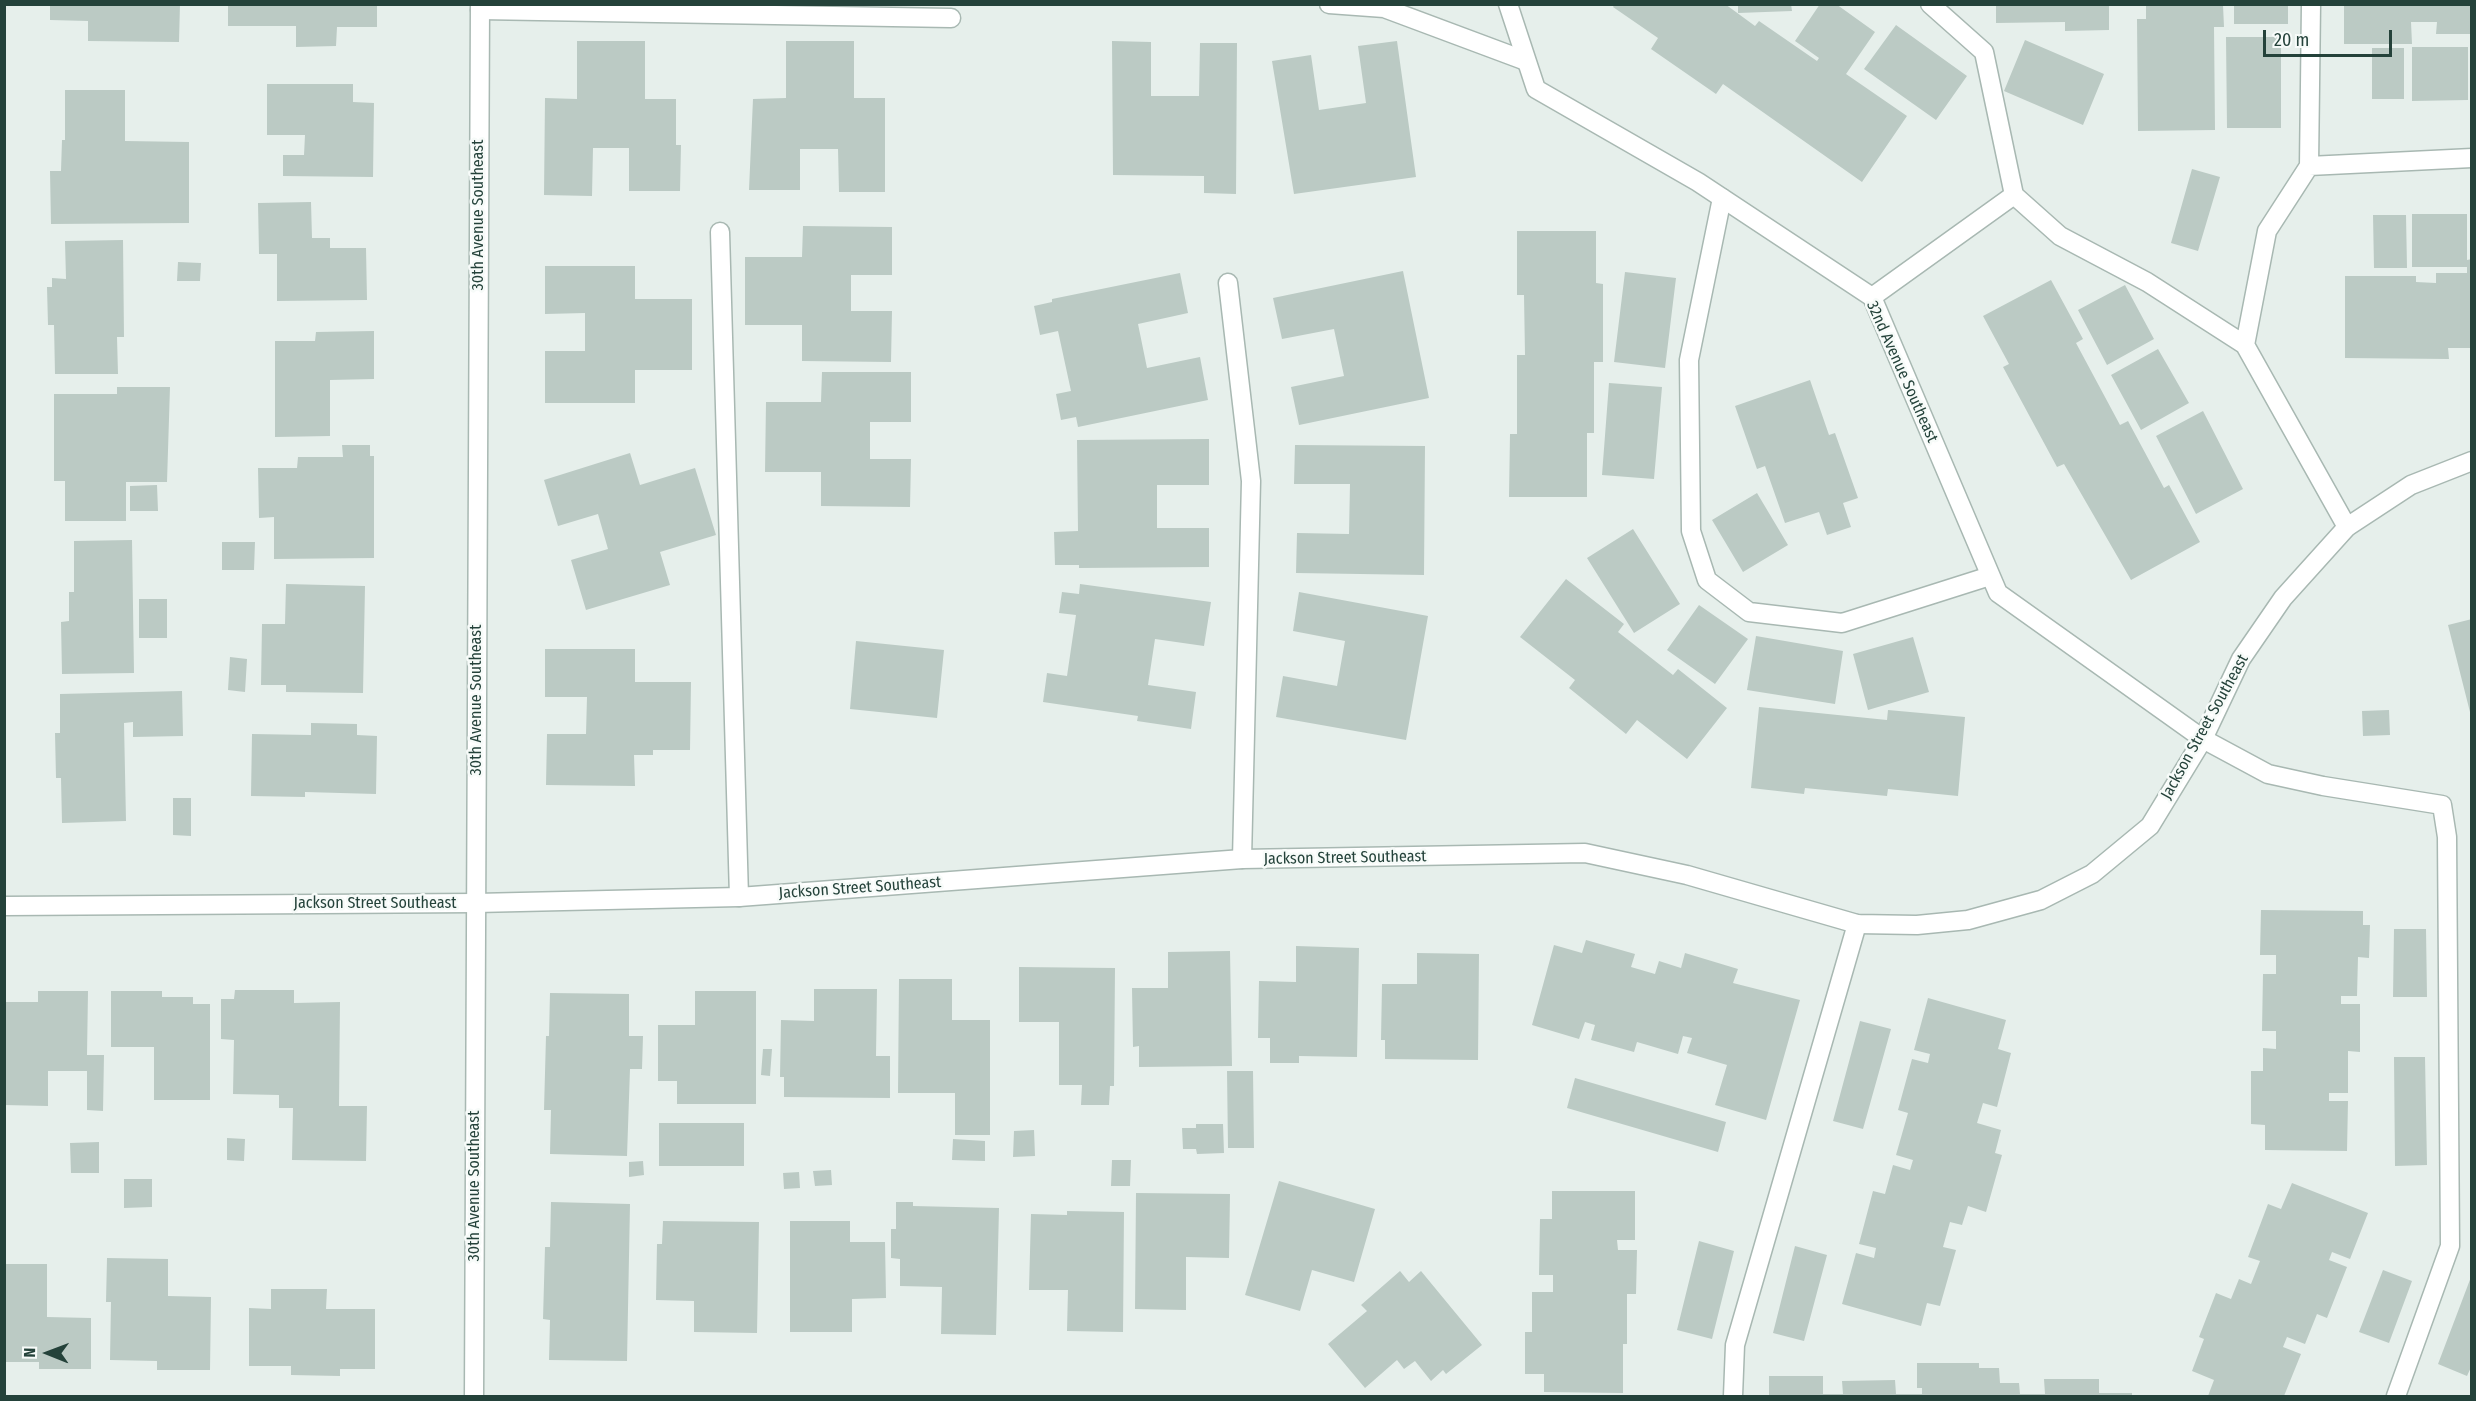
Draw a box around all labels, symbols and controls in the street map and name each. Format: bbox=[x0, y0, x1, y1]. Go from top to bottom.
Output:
scale bar bbox=[2266, 18, 2395, 56]
text: 20 m bbox=[2274, 29, 2309, 51]
street label: 30th Avenue Southeast bbox=[469, 140, 489, 290]
street label: 32nd Avenue Southeast bbox=[1862, 298, 1942, 446]
street label: 30th Avenue Southeast bbox=[467, 625, 487, 775]
street label: Jackson Street Southeast bbox=[2157, 651, 2253, 803]
street label: Jackson Street Southeast bbox=[1263, 847, 1427, 869]
street label: Jackson Street Southeast bbox=[778, 873, 942, 903]
street label: Jackson Street Southeast bbox=[294, 894, 456, 914]
street label: 30th Avenue Southeast bbox=[465, 1111, 485, 1261]
north arrow bbox=[18, 1323, 78, 1383]
text: N bbox=[20, 1348, 39, 1358]

